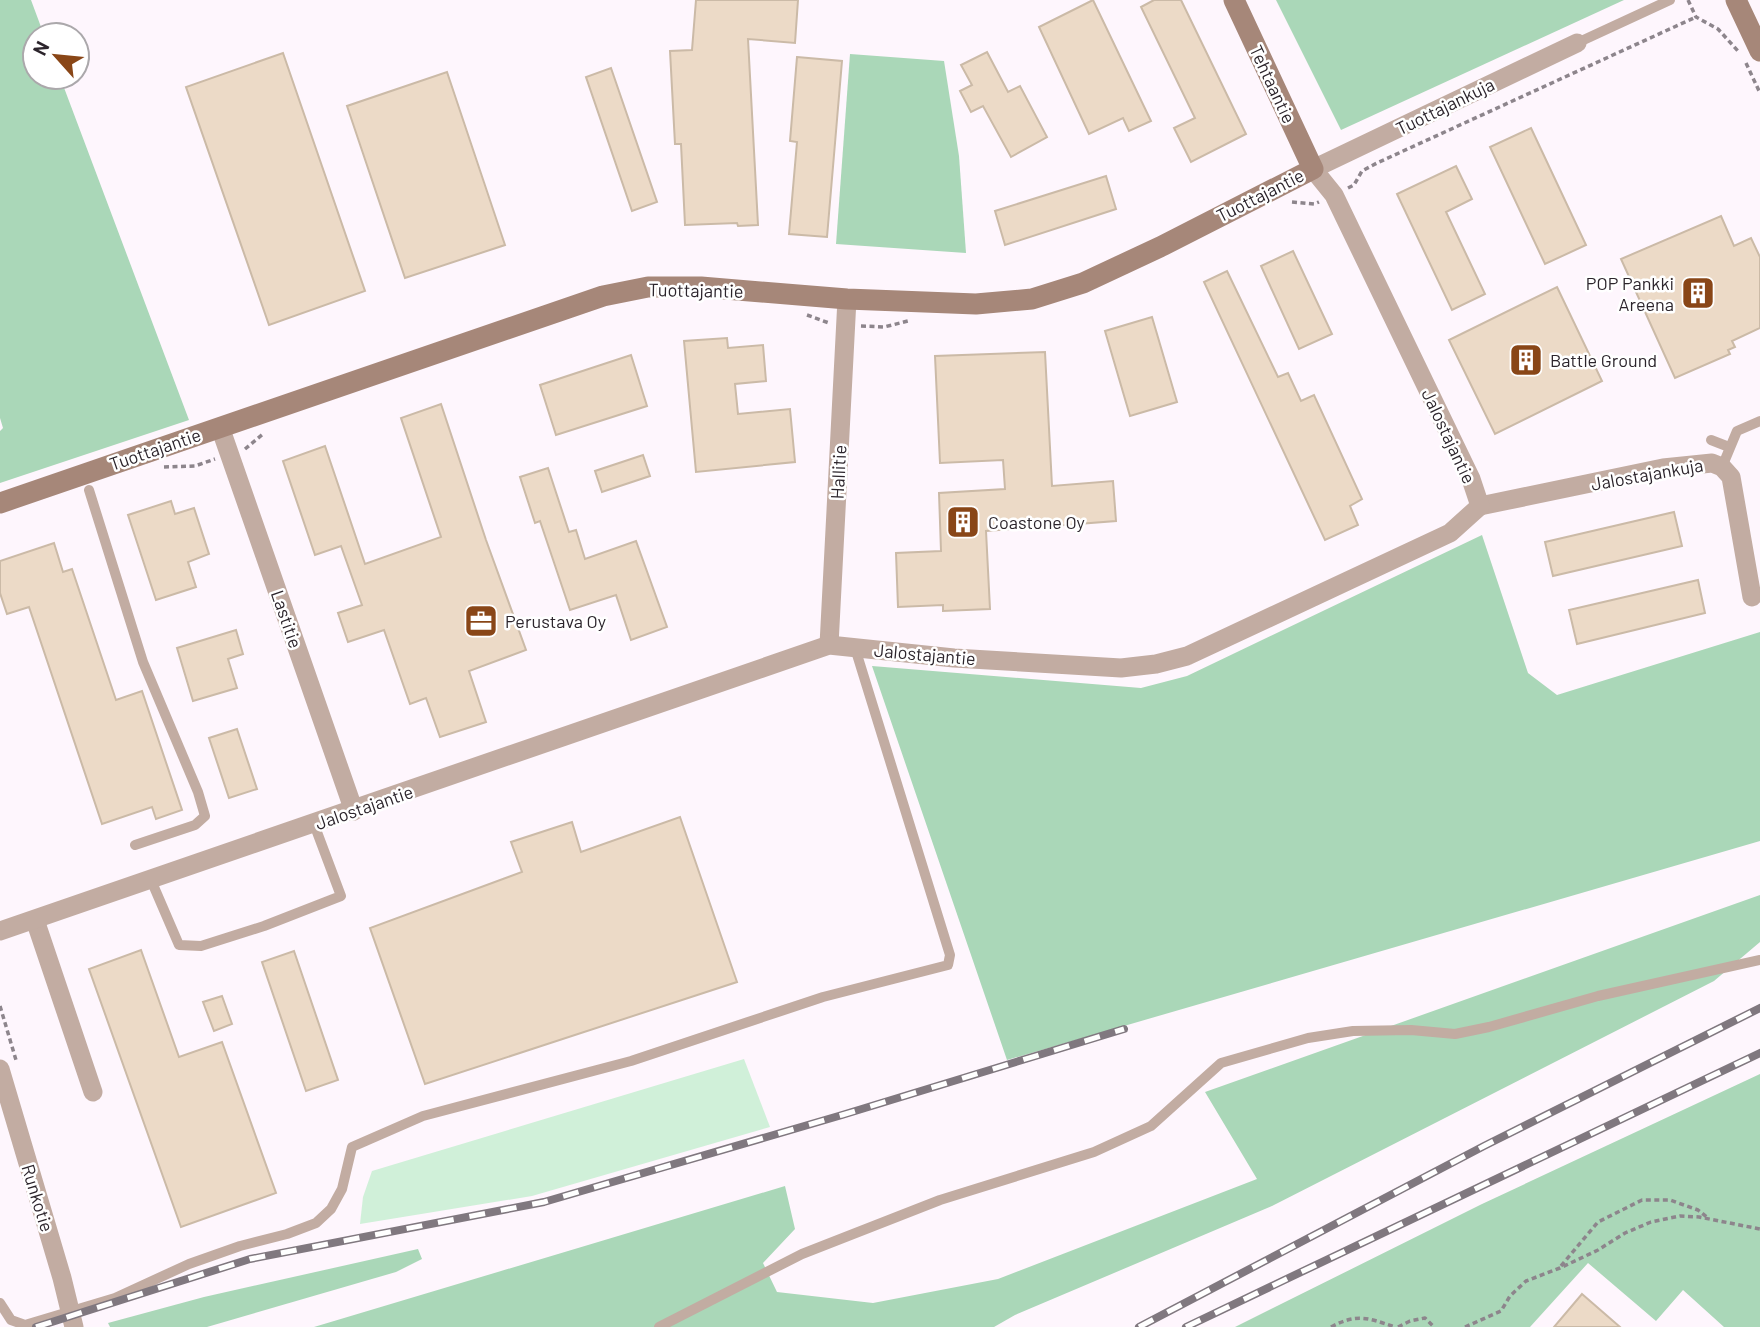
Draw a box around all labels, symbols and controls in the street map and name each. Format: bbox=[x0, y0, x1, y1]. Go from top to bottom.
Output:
north arrow bbox=[21, 21, 91, 91]
text: N bbox=[27, 37, 54, 59]
street label: Tehtaantie bbox=[1245, 41, 1301, 127]
street label: Tuottajankuja bbox=[1392, 73, 1498, 139]
street label: Tuottajantie bbox=[1213, 164, 1307, 226]
place label: POP Pankki Areena bbox=[1586, 272, 1674, 315]
building icon: POP Pankki Areena bbox=[1679, 274, 1717, 312]
street label: Tuottajantie bbox=[648, 278, 744, 302]
building icon: Battle Ground bbox=[1507, 341, 1545, 379]
place label: Battle Ground bbox=[1550, 349, 1657, 371]
street label: Jalostajantie bbox=[1417, 385, 1481, 487]
street label: Tuottajantie bbox=[106, 423, 204, 475]
street label: Hallitie bbox=[826, 444, 850, 500]
street label: Jalostajankuja bbox=[1589, 453, 1705, 495]
building icon: Coastone Oy bbox=[944, 503, 982, 541]
place label: Coastone Oy bbox=[988, 511, 1085, 533]
street label: Lastitie bbox=[267, 587, 307, 651]
office icon: Perustava Oy bbox=[462, 602, 500, 640]
place label: Perustava Oy bbox=[505, 610, 606, 632]
street label: Jalostajantie bbox=[873, 639, 977, 669]
street label: Jalostajantie bbox=[312, 780, 416, 834]
street label: Runkotie bbox=[17, 1162, 59, 1234]

